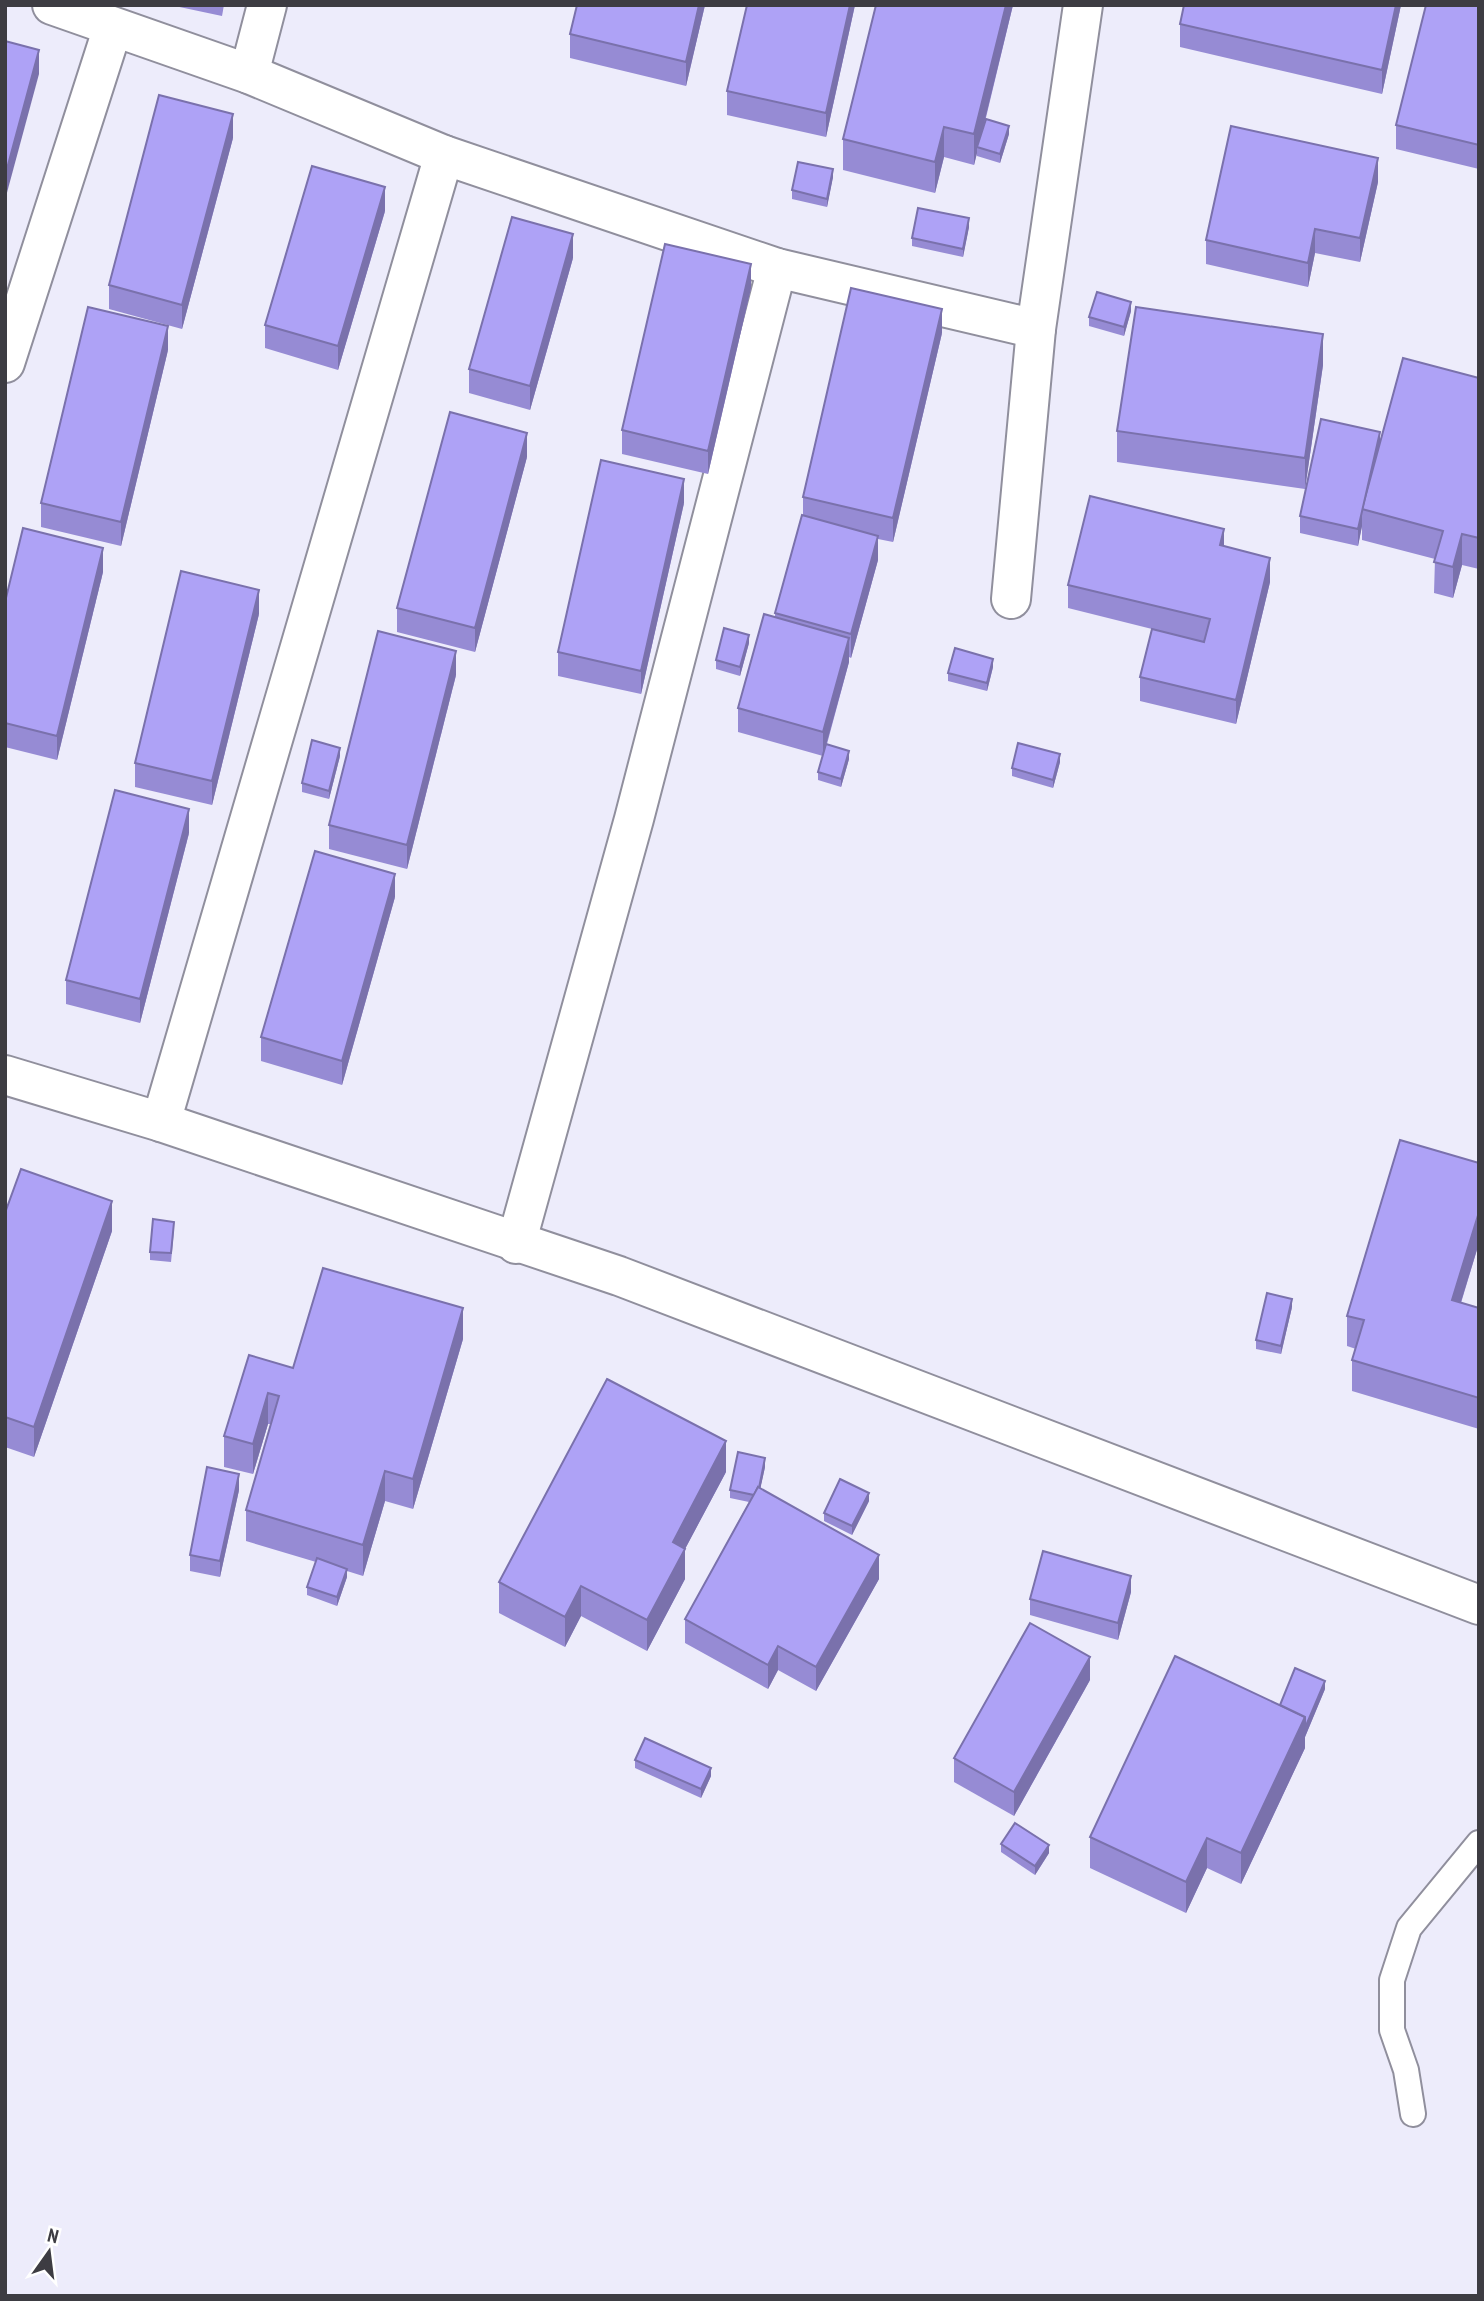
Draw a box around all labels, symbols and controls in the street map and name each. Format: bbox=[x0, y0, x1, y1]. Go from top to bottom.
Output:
north arrow bbox=[14, 2217, 84, 2287]
text: N bbox=[45, 2223, 61, 2248]

